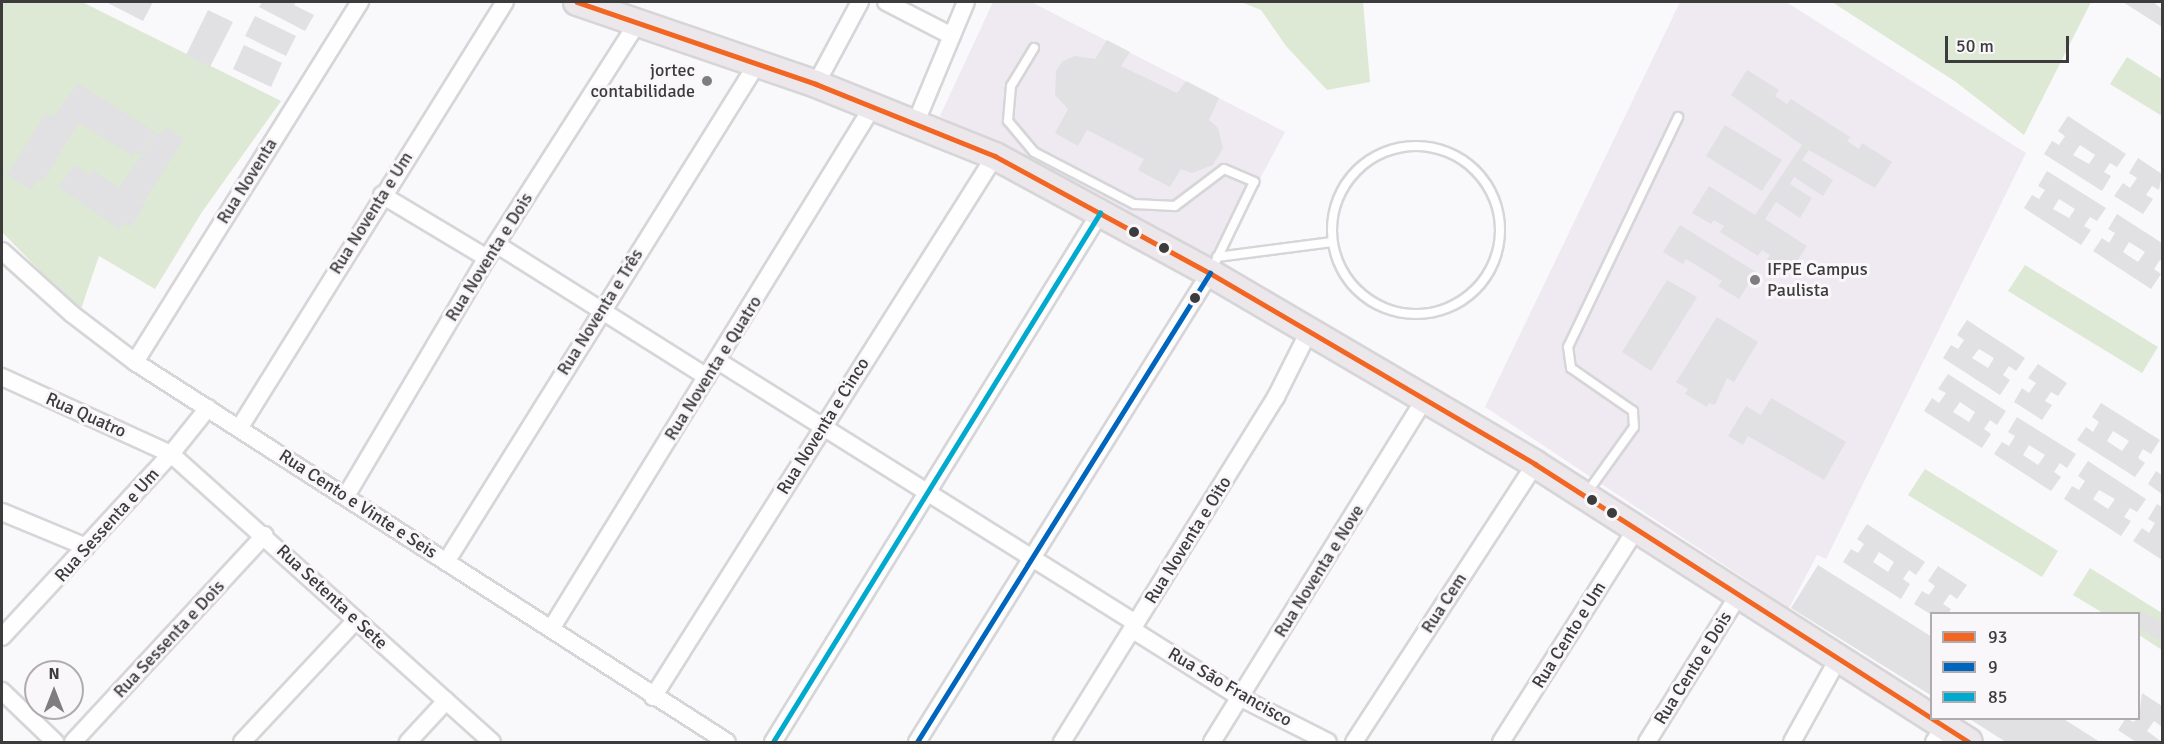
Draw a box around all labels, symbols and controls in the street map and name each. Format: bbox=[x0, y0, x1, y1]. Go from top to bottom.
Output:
scale bar bbox=[1948, 24, 2072, 62]
text: 50 m bbox=[1956, 35, 1994, 57]
place label: jortec contabilidade bbox=[590, 60, 695, 103]
marker: jortec contabilidade bbox=[700, 74, 714, 88]
street label: Rua Noventa bbox=[212, 134, 282, 228]
street label: Rua Noventa e Um bbox=[325, 148, 417, 278]
street label: Rua Noventa e Dois bbox=[441, 189, 537, 325]
unlabelled marker bbox=[1128, 226, 1140, 238]
unlabelled marker bbox=[1158, 242, 1170, 254]
street label: Rua Noventa e Três bbox=[552, 245, 648, 379]
place label: IFPE Campus Paulista bbox=[1767, 259, 1868, 302]
marker: IFPE Campus Paulista bbox=[1748, 273, 1762, 287]
street label: Rua Noventa e Quatro bbox=[660, 292, 766, 444]
unlabelled marker bbox=[1189, 292, 1201, 304]
street label: Rua Noventa e Cinco bbox=[772, 354, 874, 498]
street label: Rua Quatro bbox=[42, 388, 130, 442]
street label: Rua Cento e Vinte e Seis bbox=[275, 445, 441, 563]
street label: Rua Sessenta e Um bbox=[50, 464, 164, 586]
street label: Rua Noventa e Oito bbox=[1140, 472, 1236, 608]
unlabelled marker bbox=[1586, 494, 1598, 506]
street label: Rua Noventa e Nove bbox=[1269, 501, 1369, 641]
unlabelled marker bbox=[1606, 507, 1618, 519]
street label: Rua Setenta e Sete bbox=[272, 540, 392, 654]
street label: Rua Cem bbox=[1417, 569, 1471, 637]
street label: Rua Sessenta e Dois bbox=[109, 576, 229, 702]
street label: Rua Cento e Um bbox=[1528, 578, 1610, 692]
street label: Rua Cento e Dois bbox=[1650, 608, 1736, 728]
legend bbox=[1930, 612, 2140, 720]
text: 93 bbox=[1988, 626, 2007, 648]
street label: Rua São Francisco bbox=[1164, 643, 1296, 731]
text: 9 bbox=[1988, 656, 1998, 678]
north arrow bbox=[24, 660, 84, 720]
text: N bbox=[48, 664, 60, 684]
text: 85 bbox=[1988, 686, 2007, 708]

